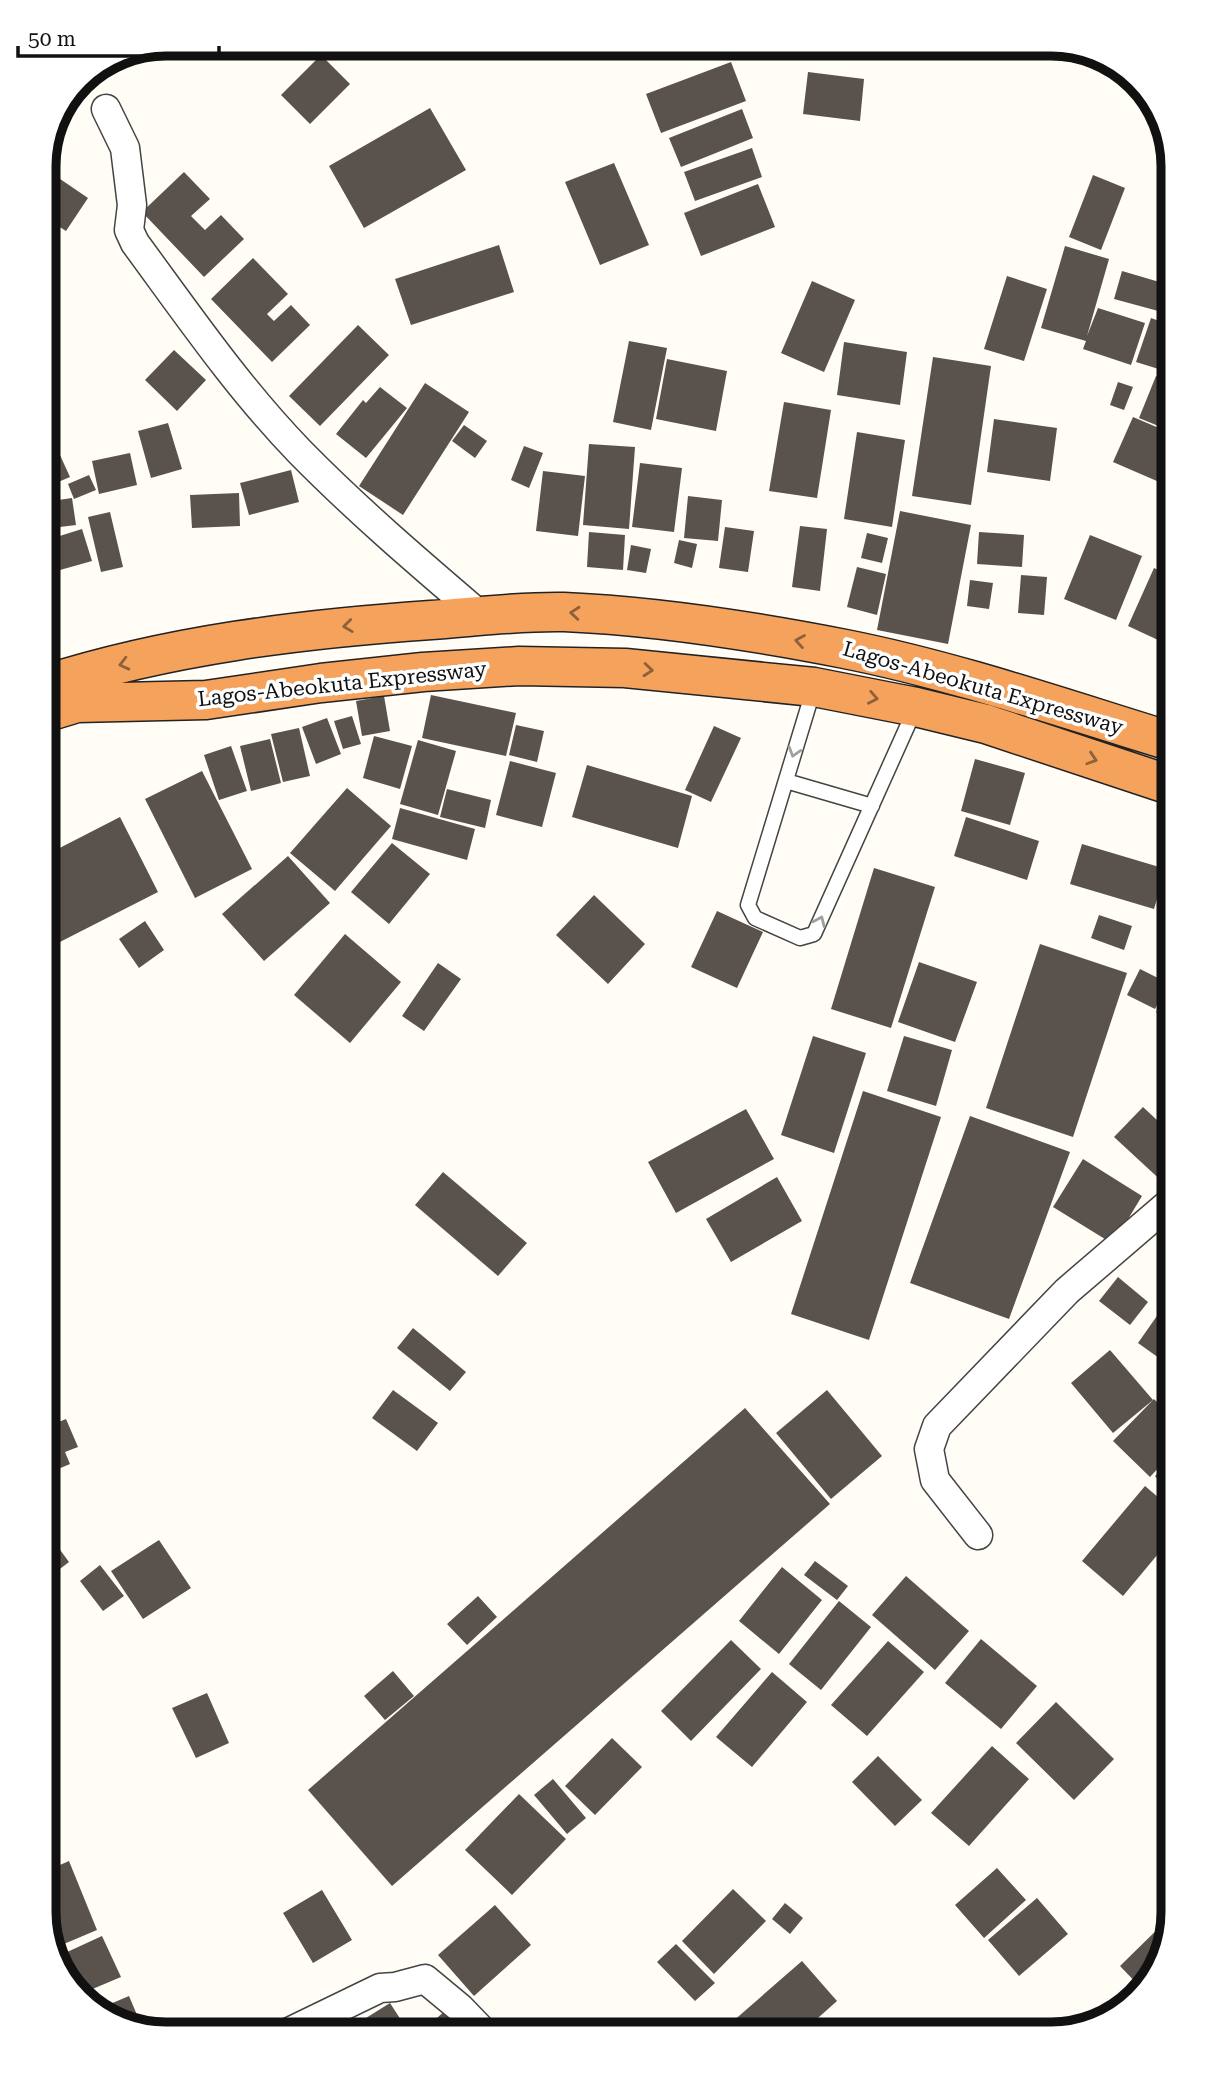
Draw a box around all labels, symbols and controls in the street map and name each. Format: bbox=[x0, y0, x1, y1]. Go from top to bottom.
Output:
scale bar bbox=[18, 14, 219, 58]
text: 50 m bbox=[28, 27, 76, 51]
one-way arrow bbox=[569, 606, 580, 621]
one-way arrow bbox=[342, 619, 354, 634]
one-way arrow bbox=[794, 634, 806, 649]
street label: Lagos-Abeokuta Expressway bbox=[840, 636, 1126, 740]
one-way arrow bbox=[118, 655, 130, 670]
street label: Lagos-Abeokuta Expressway bbox=[196, 657, 488, 711]
one-way arrow bbox=[642, 662, 653, 677]
one-way arrow bbox=[867, 690, 879, 705]
one-way arrow bbox=[788, 746, 803, 758]
one-way arrow bbox=[1085, 751, 1098, 765]
one-way arrow bbox=[812, 916, 826, 929]

